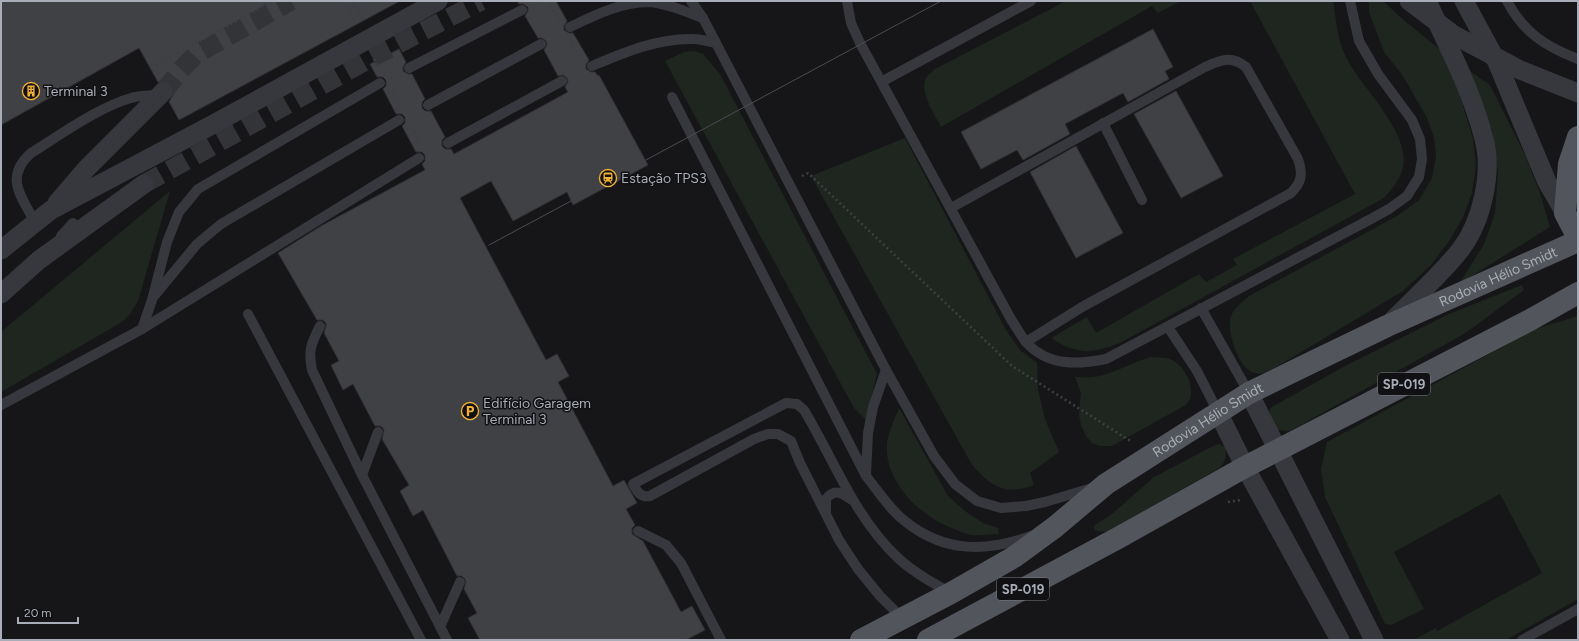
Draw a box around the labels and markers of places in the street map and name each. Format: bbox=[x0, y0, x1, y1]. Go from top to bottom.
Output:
building icon: Terminal 3 bbox=[21, 81, 41, 101]
place label: Terminal 3 bbox=[44, 83, 108, 100]
station icon: Estação TPS3 bbox=[598, 168, 618, 188]
place label: Estação TPS3 bbox=[621, 170, 707, 187]
place label: Edifício Garagem Terminal 3 bbox=[483, 395, 591, 428]
parking icon: Edifício Garagem Terminal 3 bbox=[460, 401, 480, 421]

